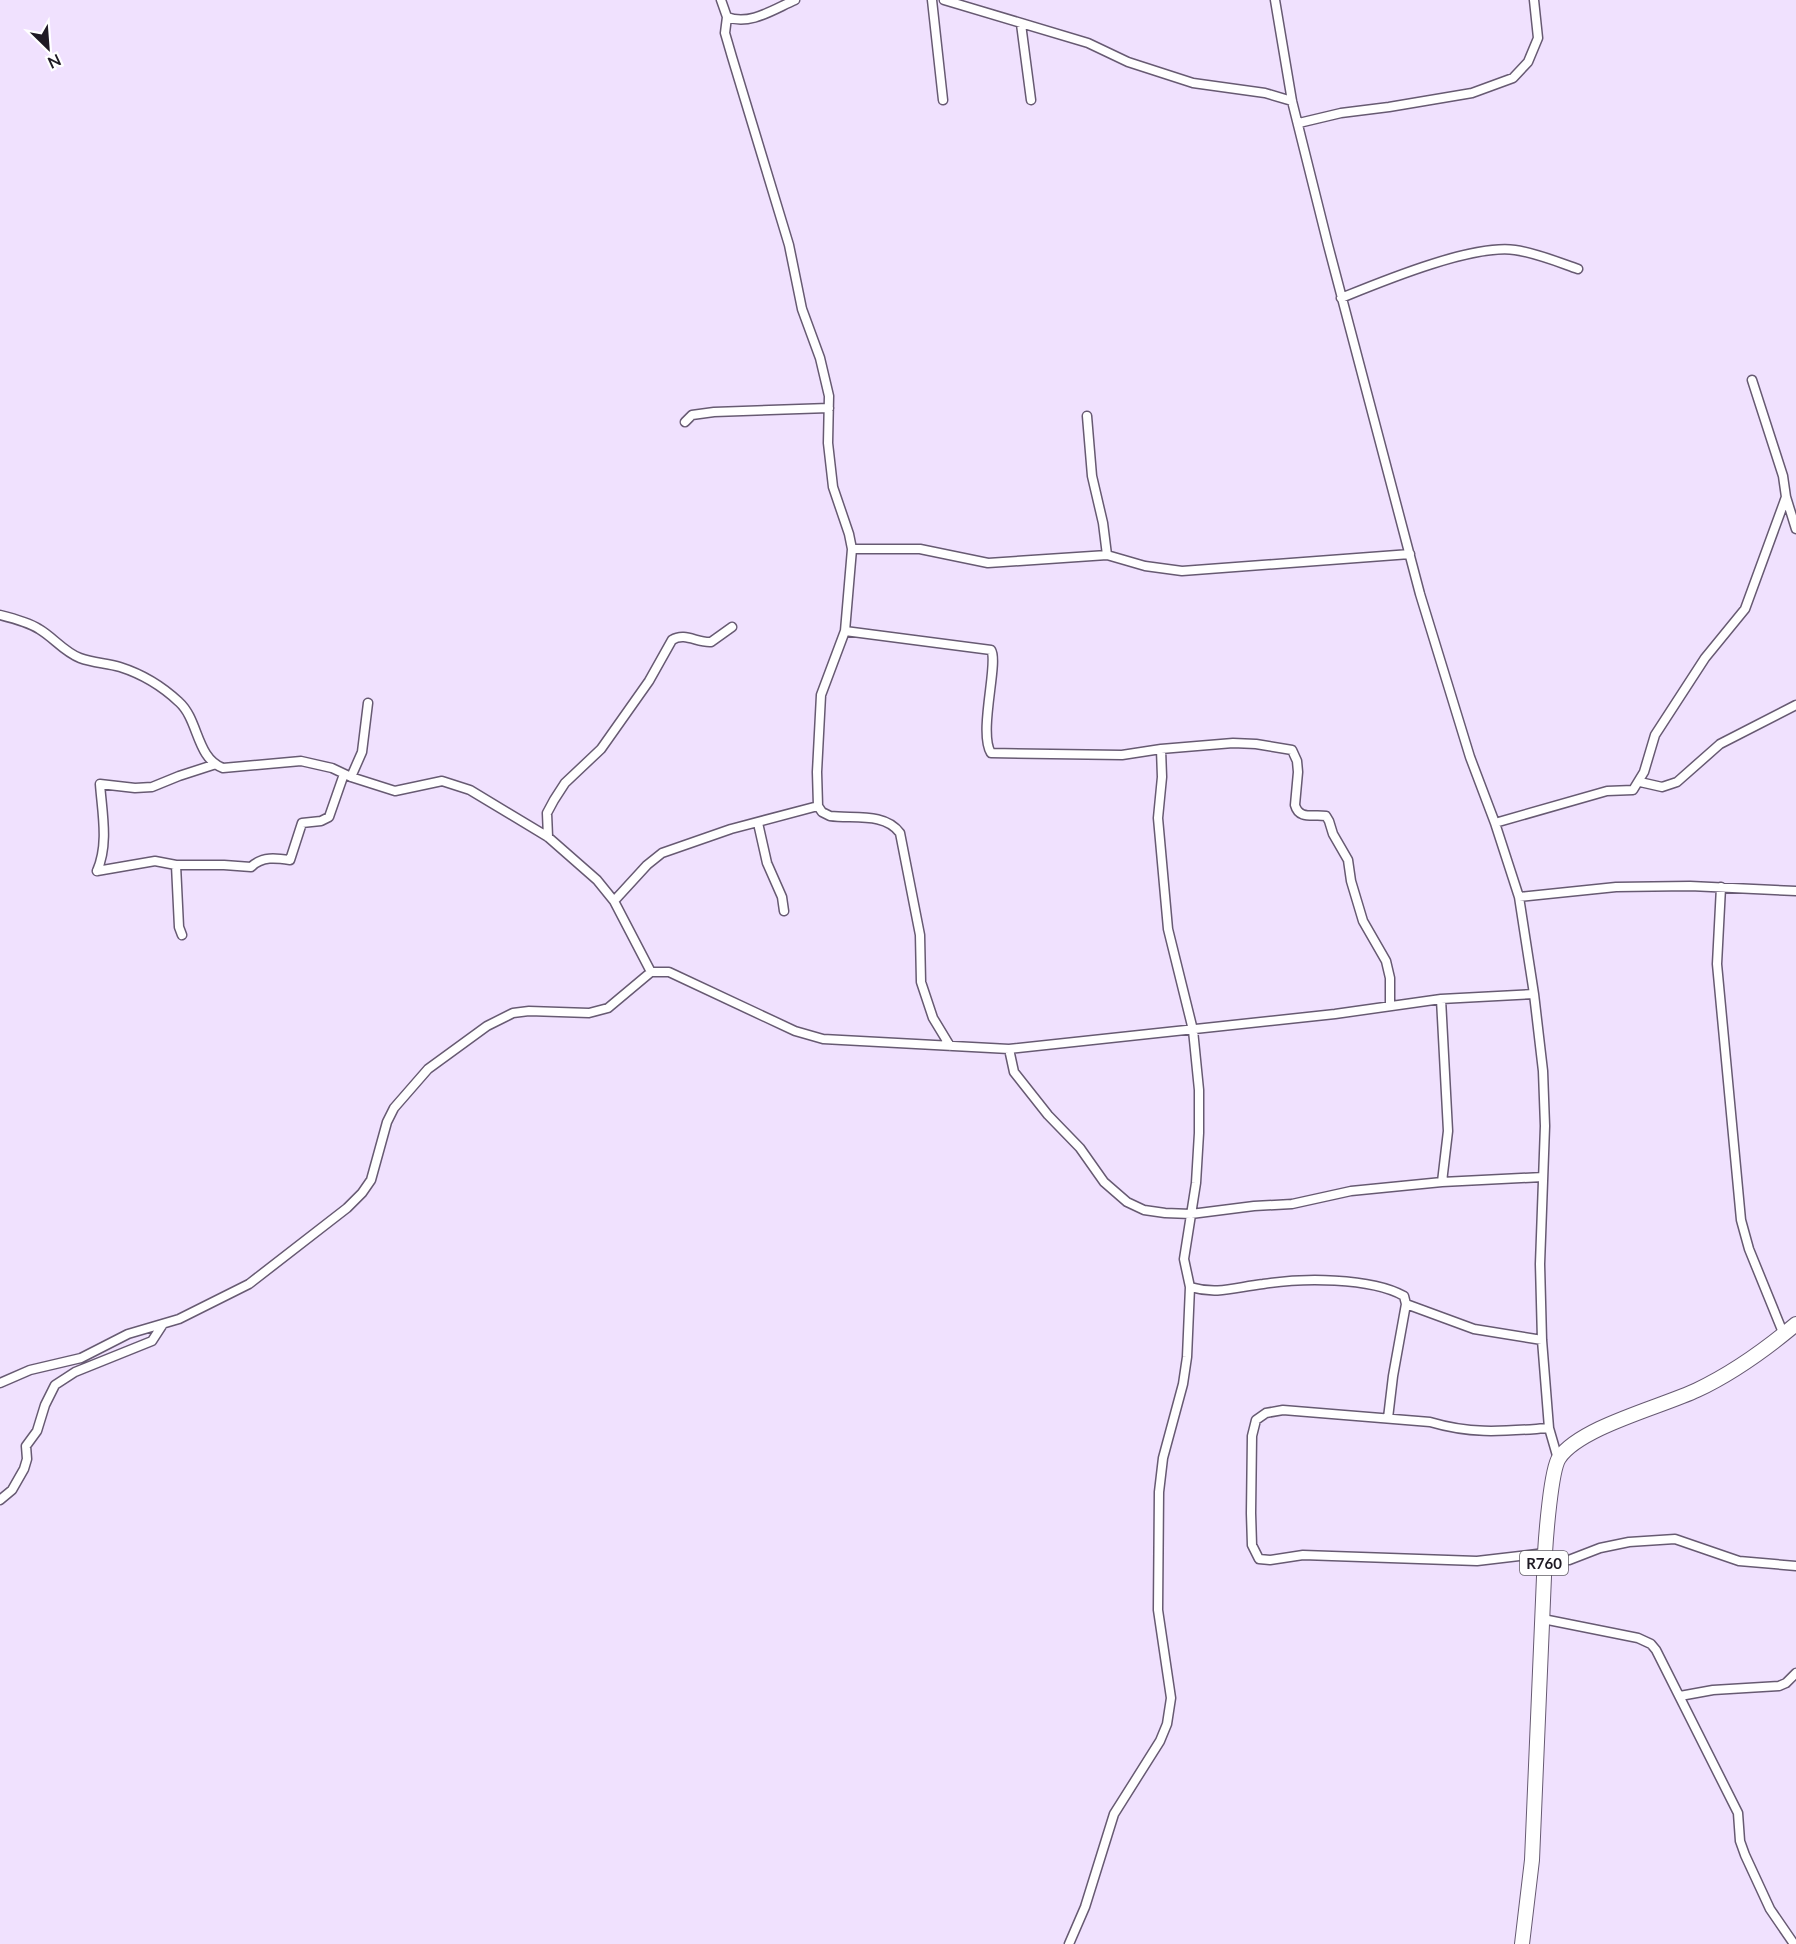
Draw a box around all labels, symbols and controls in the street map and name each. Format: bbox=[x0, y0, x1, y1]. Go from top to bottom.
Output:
north arrow bbox=[18, 18, 78, 78]
text: N bbox=[45, 51, 64, 73]
road number: R760 bbox=[1520, 1551, 1568, 1575]

